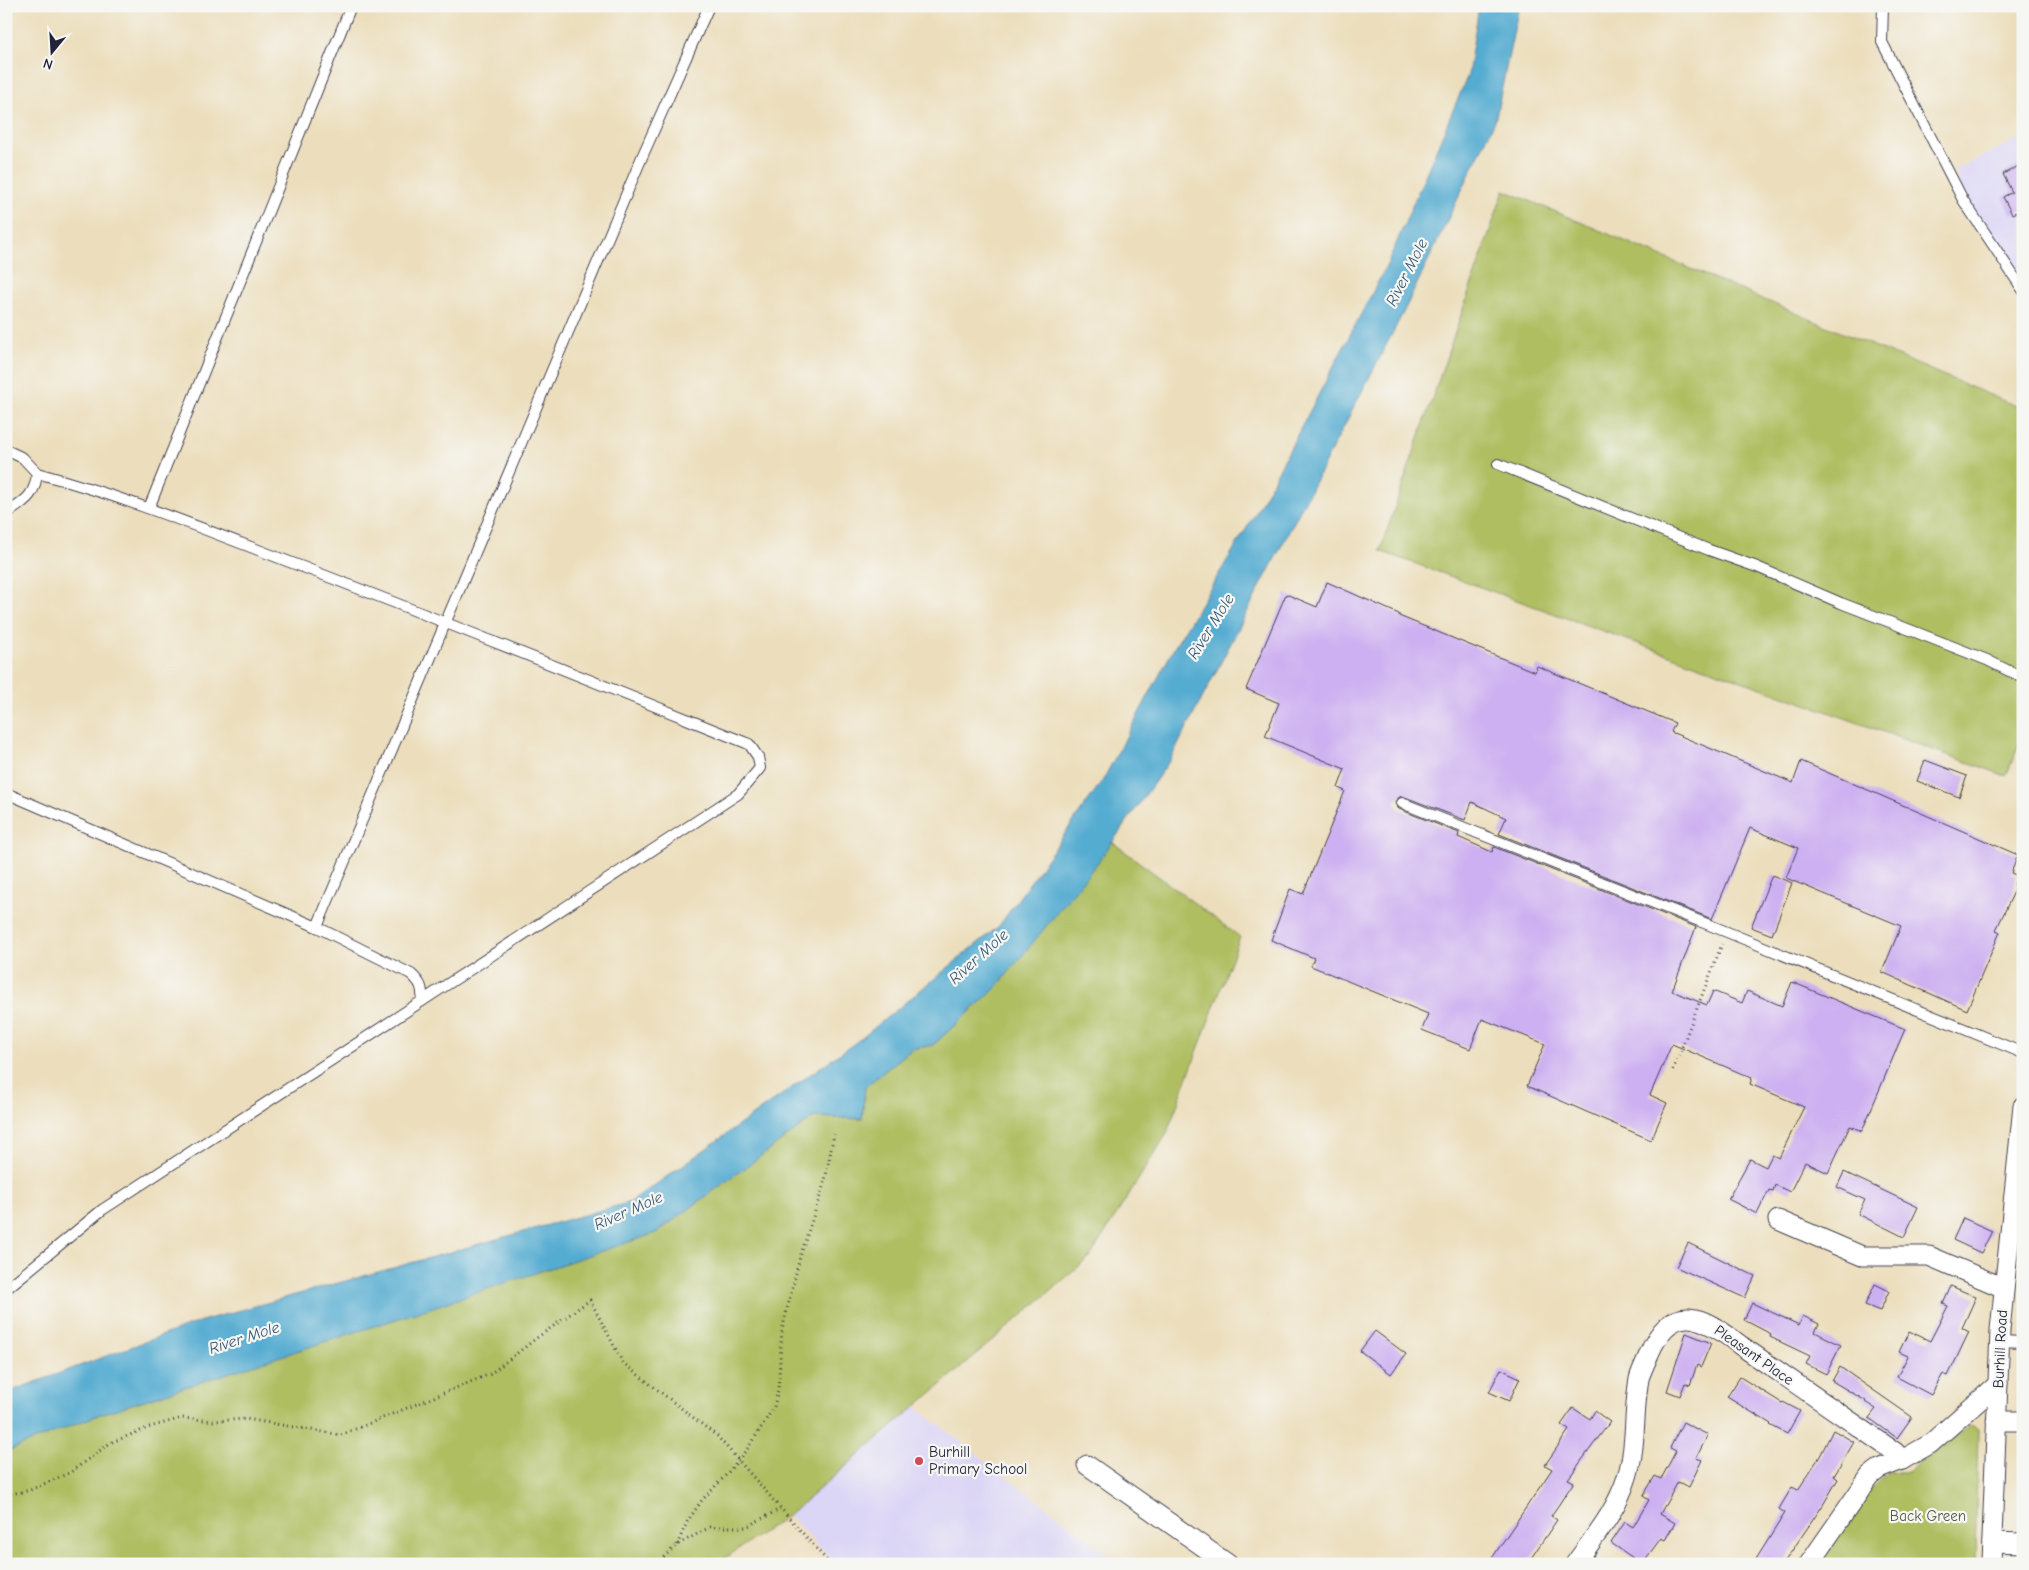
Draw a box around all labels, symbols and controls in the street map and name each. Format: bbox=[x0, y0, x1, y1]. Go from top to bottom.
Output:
north arrow bbox=[28, 28, 78, 78]
text: N bbox=[41, 54, 55, 73]
water label: River Mole bbox=[1382, 236, 1431, 309]
water label: River Mole bbox=[1184, 591, 1238, 662]
water label: River Mole bbox=[945, 926, 1012, 988]
water label: River Mole bbox=[591, 1188, 665, 1234]
street label: Burhill Road bbox=[1989, 1309, 2011, 1389]
water label: River Mole bbox=[207, 1318, 282, 1358]
street label: Pleasant Place bbox=[1711, 1321, 1798, 1389]
place label: Burhill Primary School bbox=[929, 1443, 1027, 1478]
marker: Burhill Primary School bbox=[913, 1455, 925, 1467]
park label: Back Green bbox=[1890, 1507, 1966, 1525]

